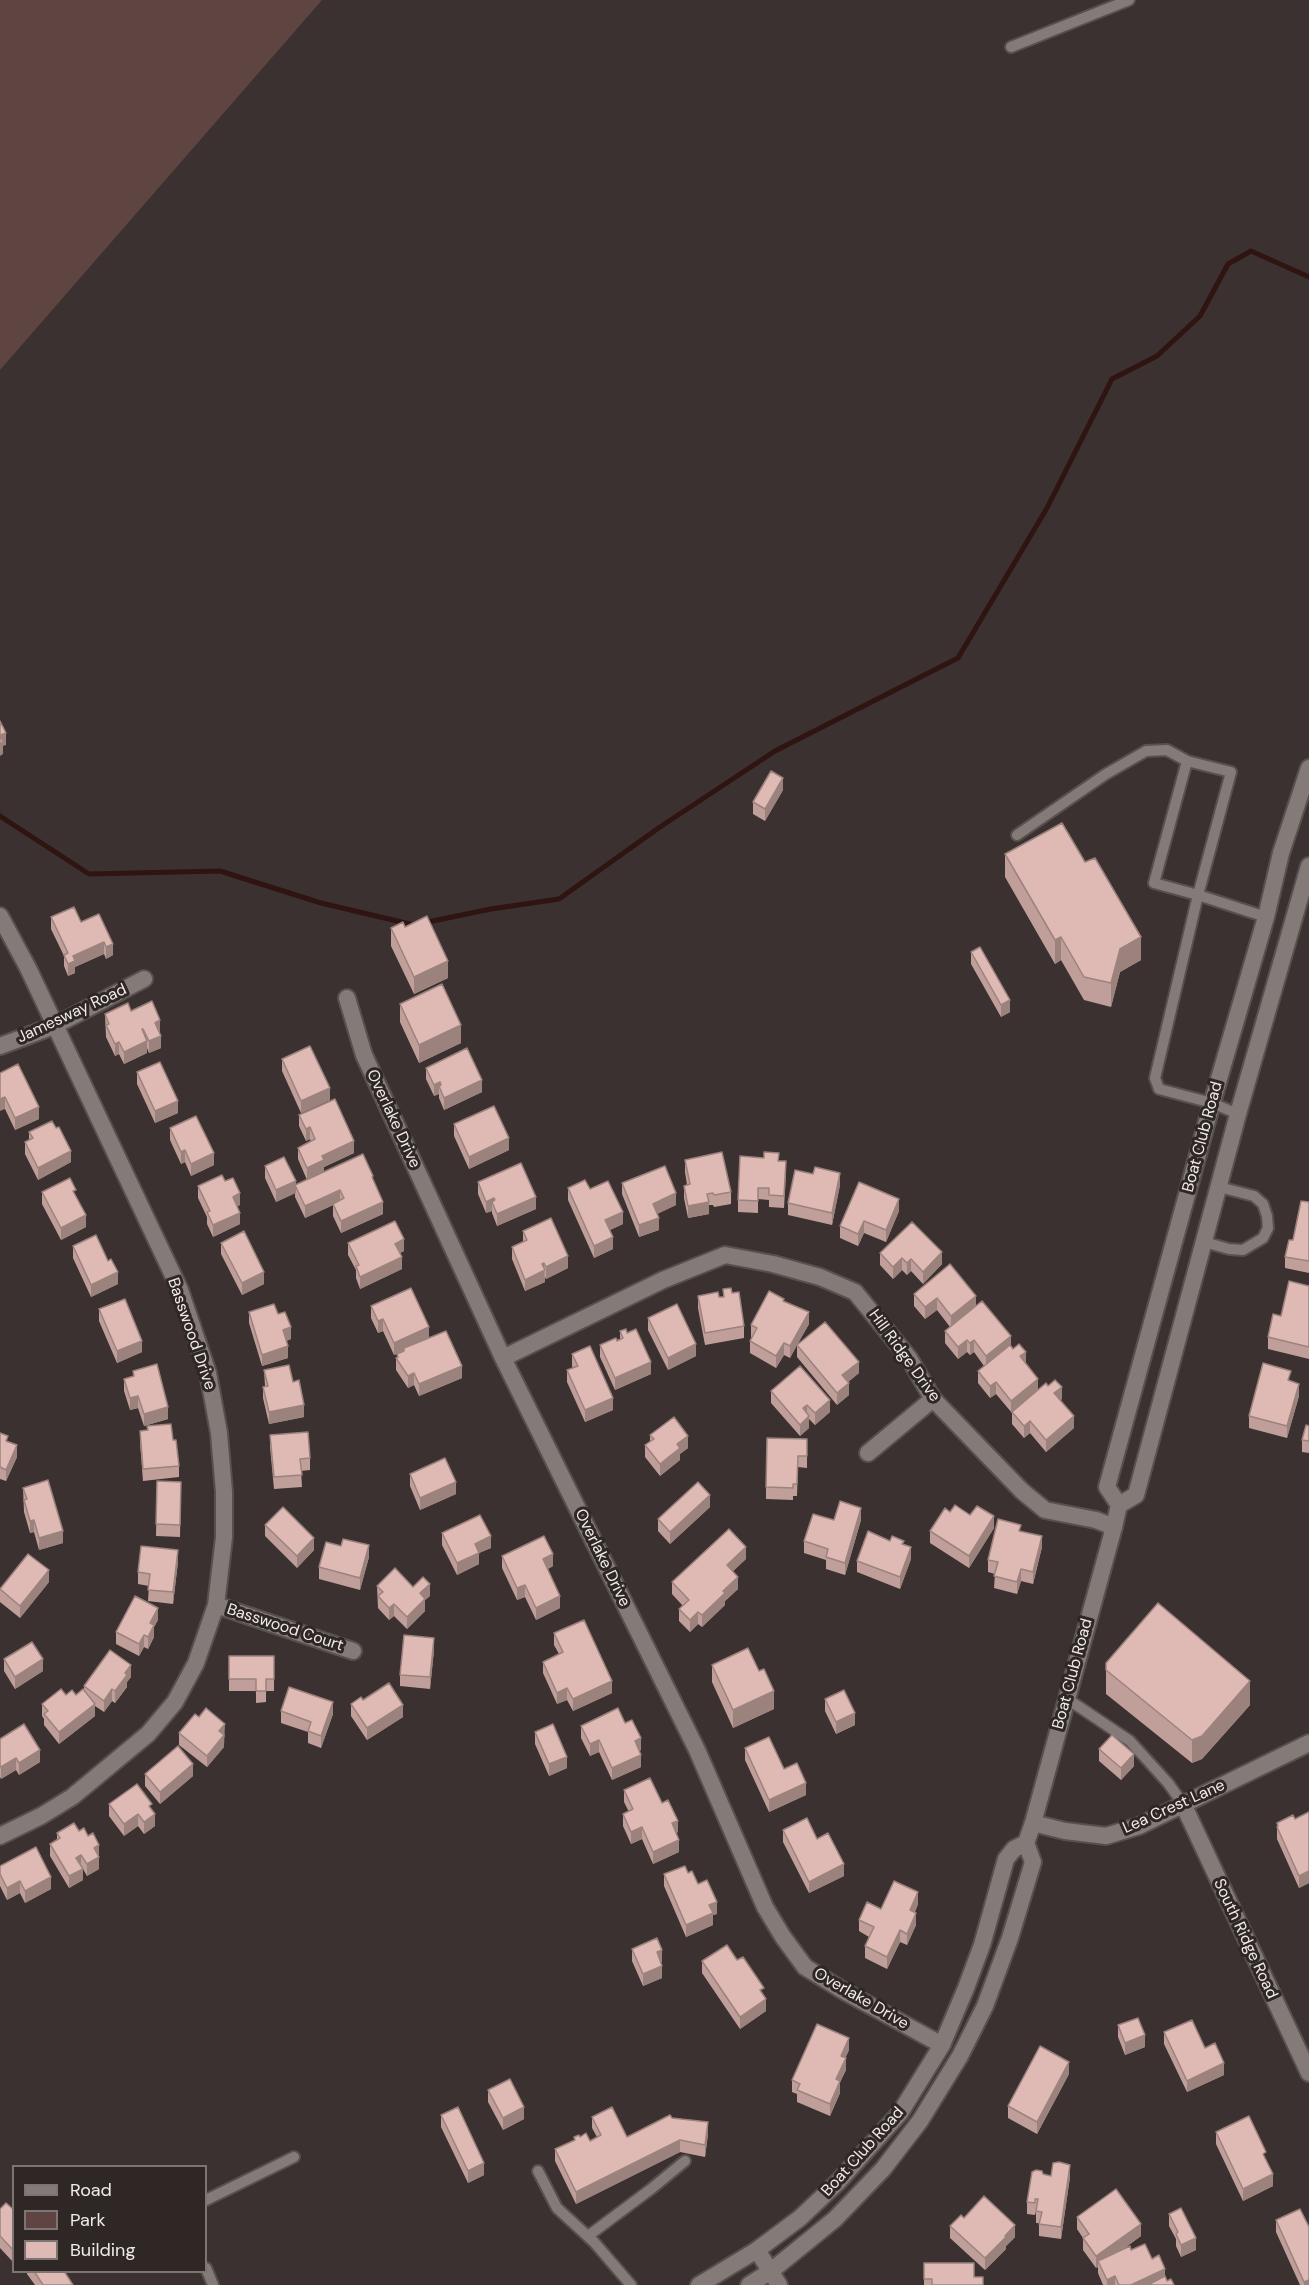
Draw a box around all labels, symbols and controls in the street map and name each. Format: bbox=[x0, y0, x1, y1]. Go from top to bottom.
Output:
street label: Jamesway Road bbox=[14, 980, 130, 1048]
street label: Overlake Drive bbox=[362, 1067, 424, 1171]
street label: Boat Club Road bbox=[1179, 1080, 1227, 1194]
street label: Basswood Drive bbox=[163, 1275, 219, 1393]
street label: Hill Ridge Drive bbox=[864, 1306, 944, 1406]
street label: Overlake Drive bbox=[570, 1506, 634, 1610]
street label: Basswood Court bbox=[224, 1600, 346, 1656]
street label: Boat Club Road bbox=[1049, 1617, 1097, 1731]
street label: Lea Crest Lane bbox=[1120, 1776, 1228, 1838]
street label: South Ridge Road bbox=[1209, 1876, 1281, 2002]
street label: Overlake Drive bbox=[810, 1964, 912, 2034]
street label: Boat Club Road bbox=[818, 2103, 908, 2201]
legend bbox=[12, 2165, 207, 2273]
text: Road bbox=[70, 2178, 112, 2202]
text: Park bbox=[70, 2208, 106, 2232]
text: Building bbox=[70, 2238, 135, 2262]

